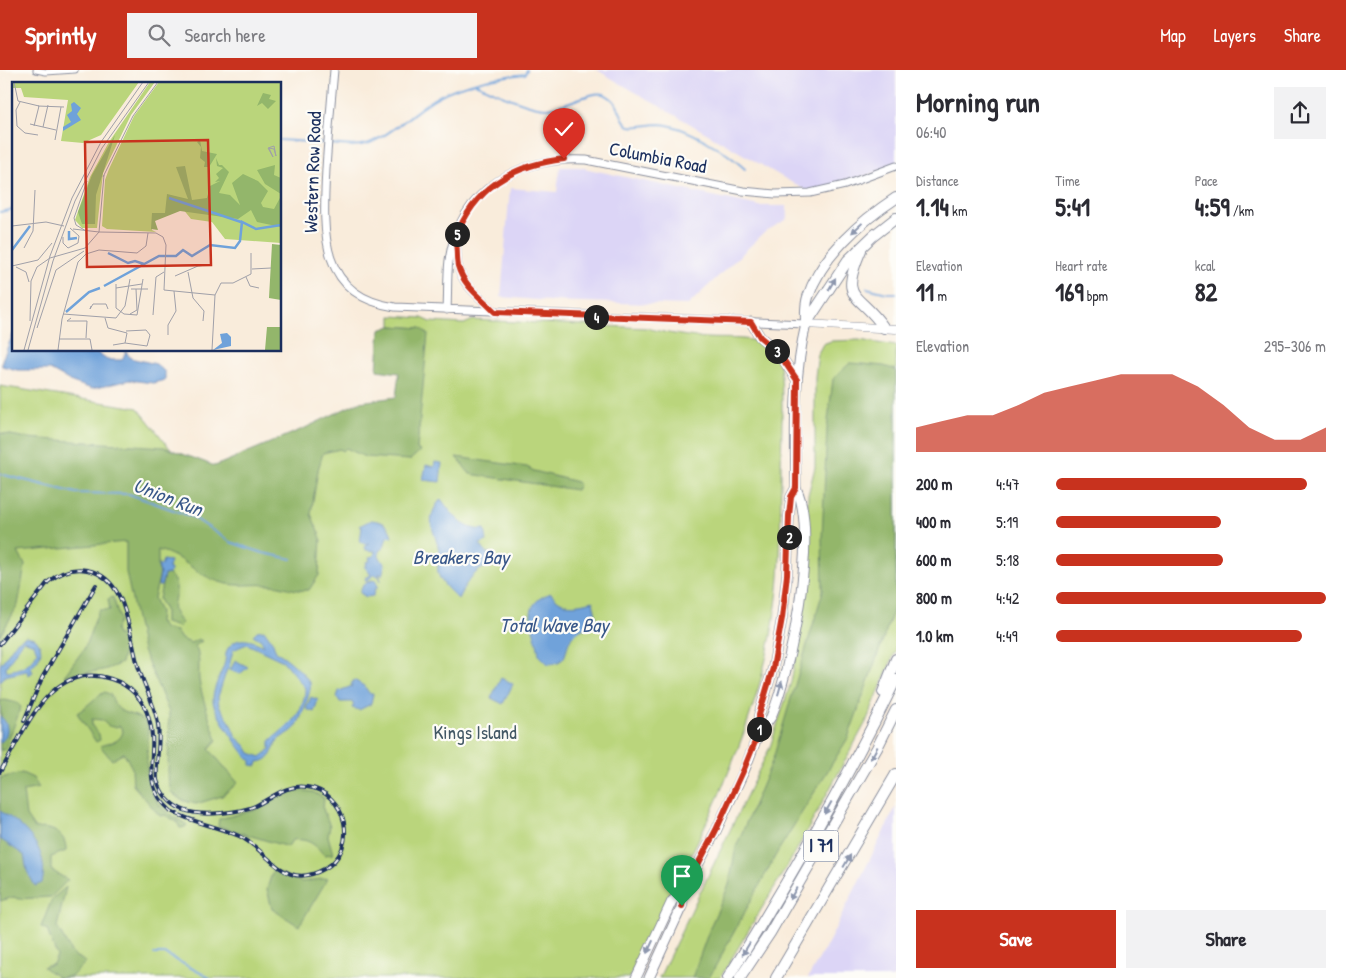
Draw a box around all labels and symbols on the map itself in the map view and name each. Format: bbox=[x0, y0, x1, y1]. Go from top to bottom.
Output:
inset map bbox=[12, 82, 281, 351]
pin bbox=[543, 108, 585, 159]
street label: Western Row Road bbox=[297, 110, 327, 233]
street label: Columbia Road bbox=[607, 135, 709, 179]
pin: 5 bbox=[444, 222, 470, 246]
one-way arrow bbox=[852, 222, 864, 234]
one-way arrow bbox=[828, 277, 837, 290]
pin: 4 bbox=[584, 304, 608, 330]
pin: 3 bbox=[764, 338, 790, 364]
water label: Union Run bbox=[130, 471, 209, 523]
pin: 2 bbox=[776, 524, 802, 550]
water label: Breakers Bay bbox=[413, 543, 512, 571]
water label: Total Wave Bay bbox=[499, 611, 611, 639]
one-way arrow bbox=[776, 681, 784, 696]
pin: 1 bbox=[746, 716, 772, 742]
park label: Kings Island bbox=[433, 719, 517, 745]
one-way arrow bbox=[870, 746, 878, 760]
one-way arrow bbox=[823, 801, 832, 815]
road number: I 71 bbox=[804, 830, 838, 861]
pin bbox=[661, 855, 703, 906]
one-way arrow bbox=[842, 855, 851, 868]
one-way arrow bbox=[789, 886, 797, 901]
one-way arrow bbox=[646, 940, 654, 954]
one-way arrow bbox=[742, 942, 751, 955]

